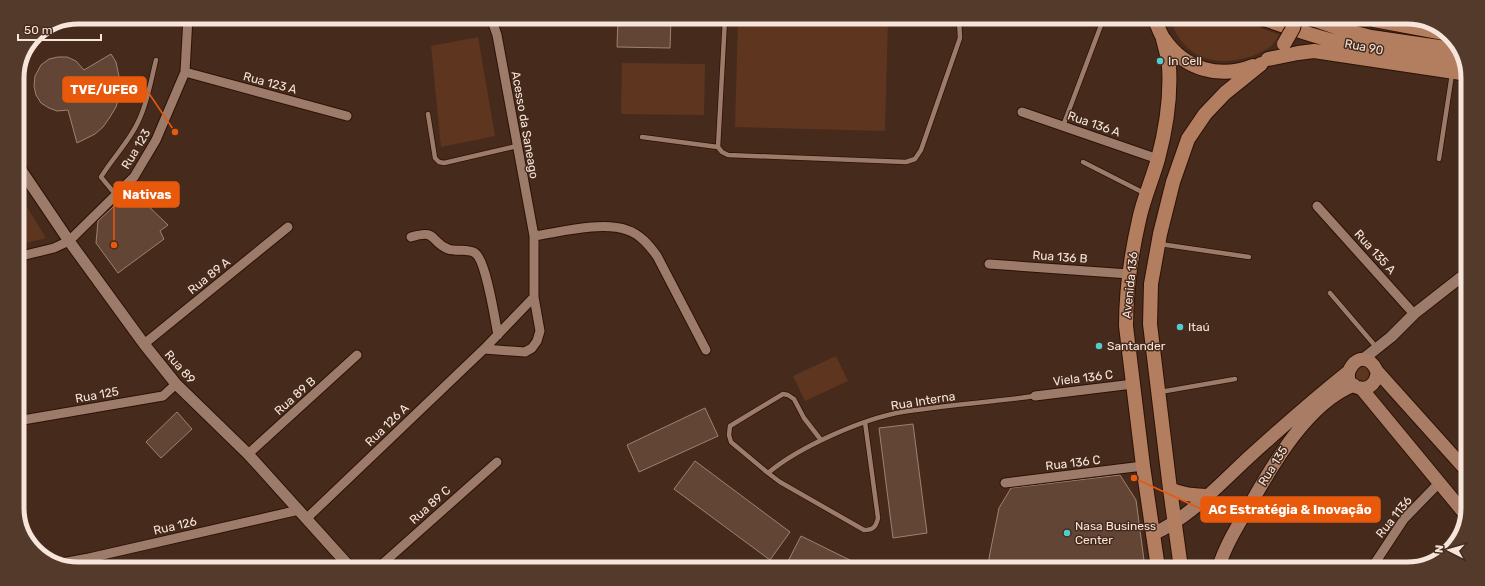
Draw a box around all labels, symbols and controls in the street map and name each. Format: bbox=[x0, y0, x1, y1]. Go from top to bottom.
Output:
scale bar bbox=[18, 16, 101, 42]
text: 50 m bbox=[24, 23, 52, 37]
street label: Rua 90 bbox=[1343, 36, 1385, 58]
place label: In Cell bbox=[1168, 54, 1202, 68]
marker: In Cell bbox=[1155, 56, 1165, 66]
street label: Rua 123 A bbox=[242, 69, 298, 97]
street label: Acesso da Saneago bbox=[509, 70, 541, 180]
callout: TVE/UFEG bbox=[63, 77, 146, 102]
text: TVE/UFEG bbox=[70, 82, 138, 97]
street label: Rua 136 A bbox=[1066, 108, 1122, 140]
street label: Rua 123 bbox=[119, 127, 153, 171]
callout: Nativas bbox=[114, 182, 179, 207]
text: Nativas bbox=[122, 187, 172, 202]
street label: Rua 135 A bbox=[1351, 227, 1399, 277]
street label: Rua 136 B bbox=[1032, 248, 1088, 266]
street label: Avenida 136 bbox=[1120, 251, 1140, 319]
street label: Rua 89 A bbox=[185, 255, 233, 297]
place label: Itaú bbox=[1188, 320, 1210, 334]
marker: Itaú bbox=[1175, 322, 1185, 332]
place label: Santander bbox=[1107, 339, 1166, 353]
marker: Santander bbox=[1094, 341, 1104, 351]
street label: Rua 89 bbox=[162, 348, 198, 386]
street label: Viela 136 C bbox=[1052, 367, 1114, 389]
street label: Rua 89 B bbox=[272, 374, 318, 418]
street label: Rua 125 bbox=[74, 384, 120, 406]
street label: Rua Interna bbox=[890, 389, 956, 413]
street label: Rua 126 A bbox=[362, 401, 412, 449]
street label: Rua 135 bbox=[1255, 444, 1291, 488]
street label: Rua 136 C bbox=[1045, 453, 1101, 473]
street label: Rua 89 C bbox=[407, 483, 453, 527]
street label: Rua 1136 bbox=[1373, 493, 1415, 541]
callout: AC Estratégia & Inovação bbox=[1201, 497, 1380, 522]
text: AC Estratégia & Inovação bbox=[1208, 502, 1372, 517]
street label: Rua 126 bbox=[152, 514, 198, 538]
place label: Nasa Business Center bbox=[1075, 519, 1156, 547]
marker: Nasa Business Center bbox=[1062, 528, 1072, 538]
north arrow bbox=[1429, 530, 1469, 570]
text: N bbox=[1433, 544, 1446, 554]

